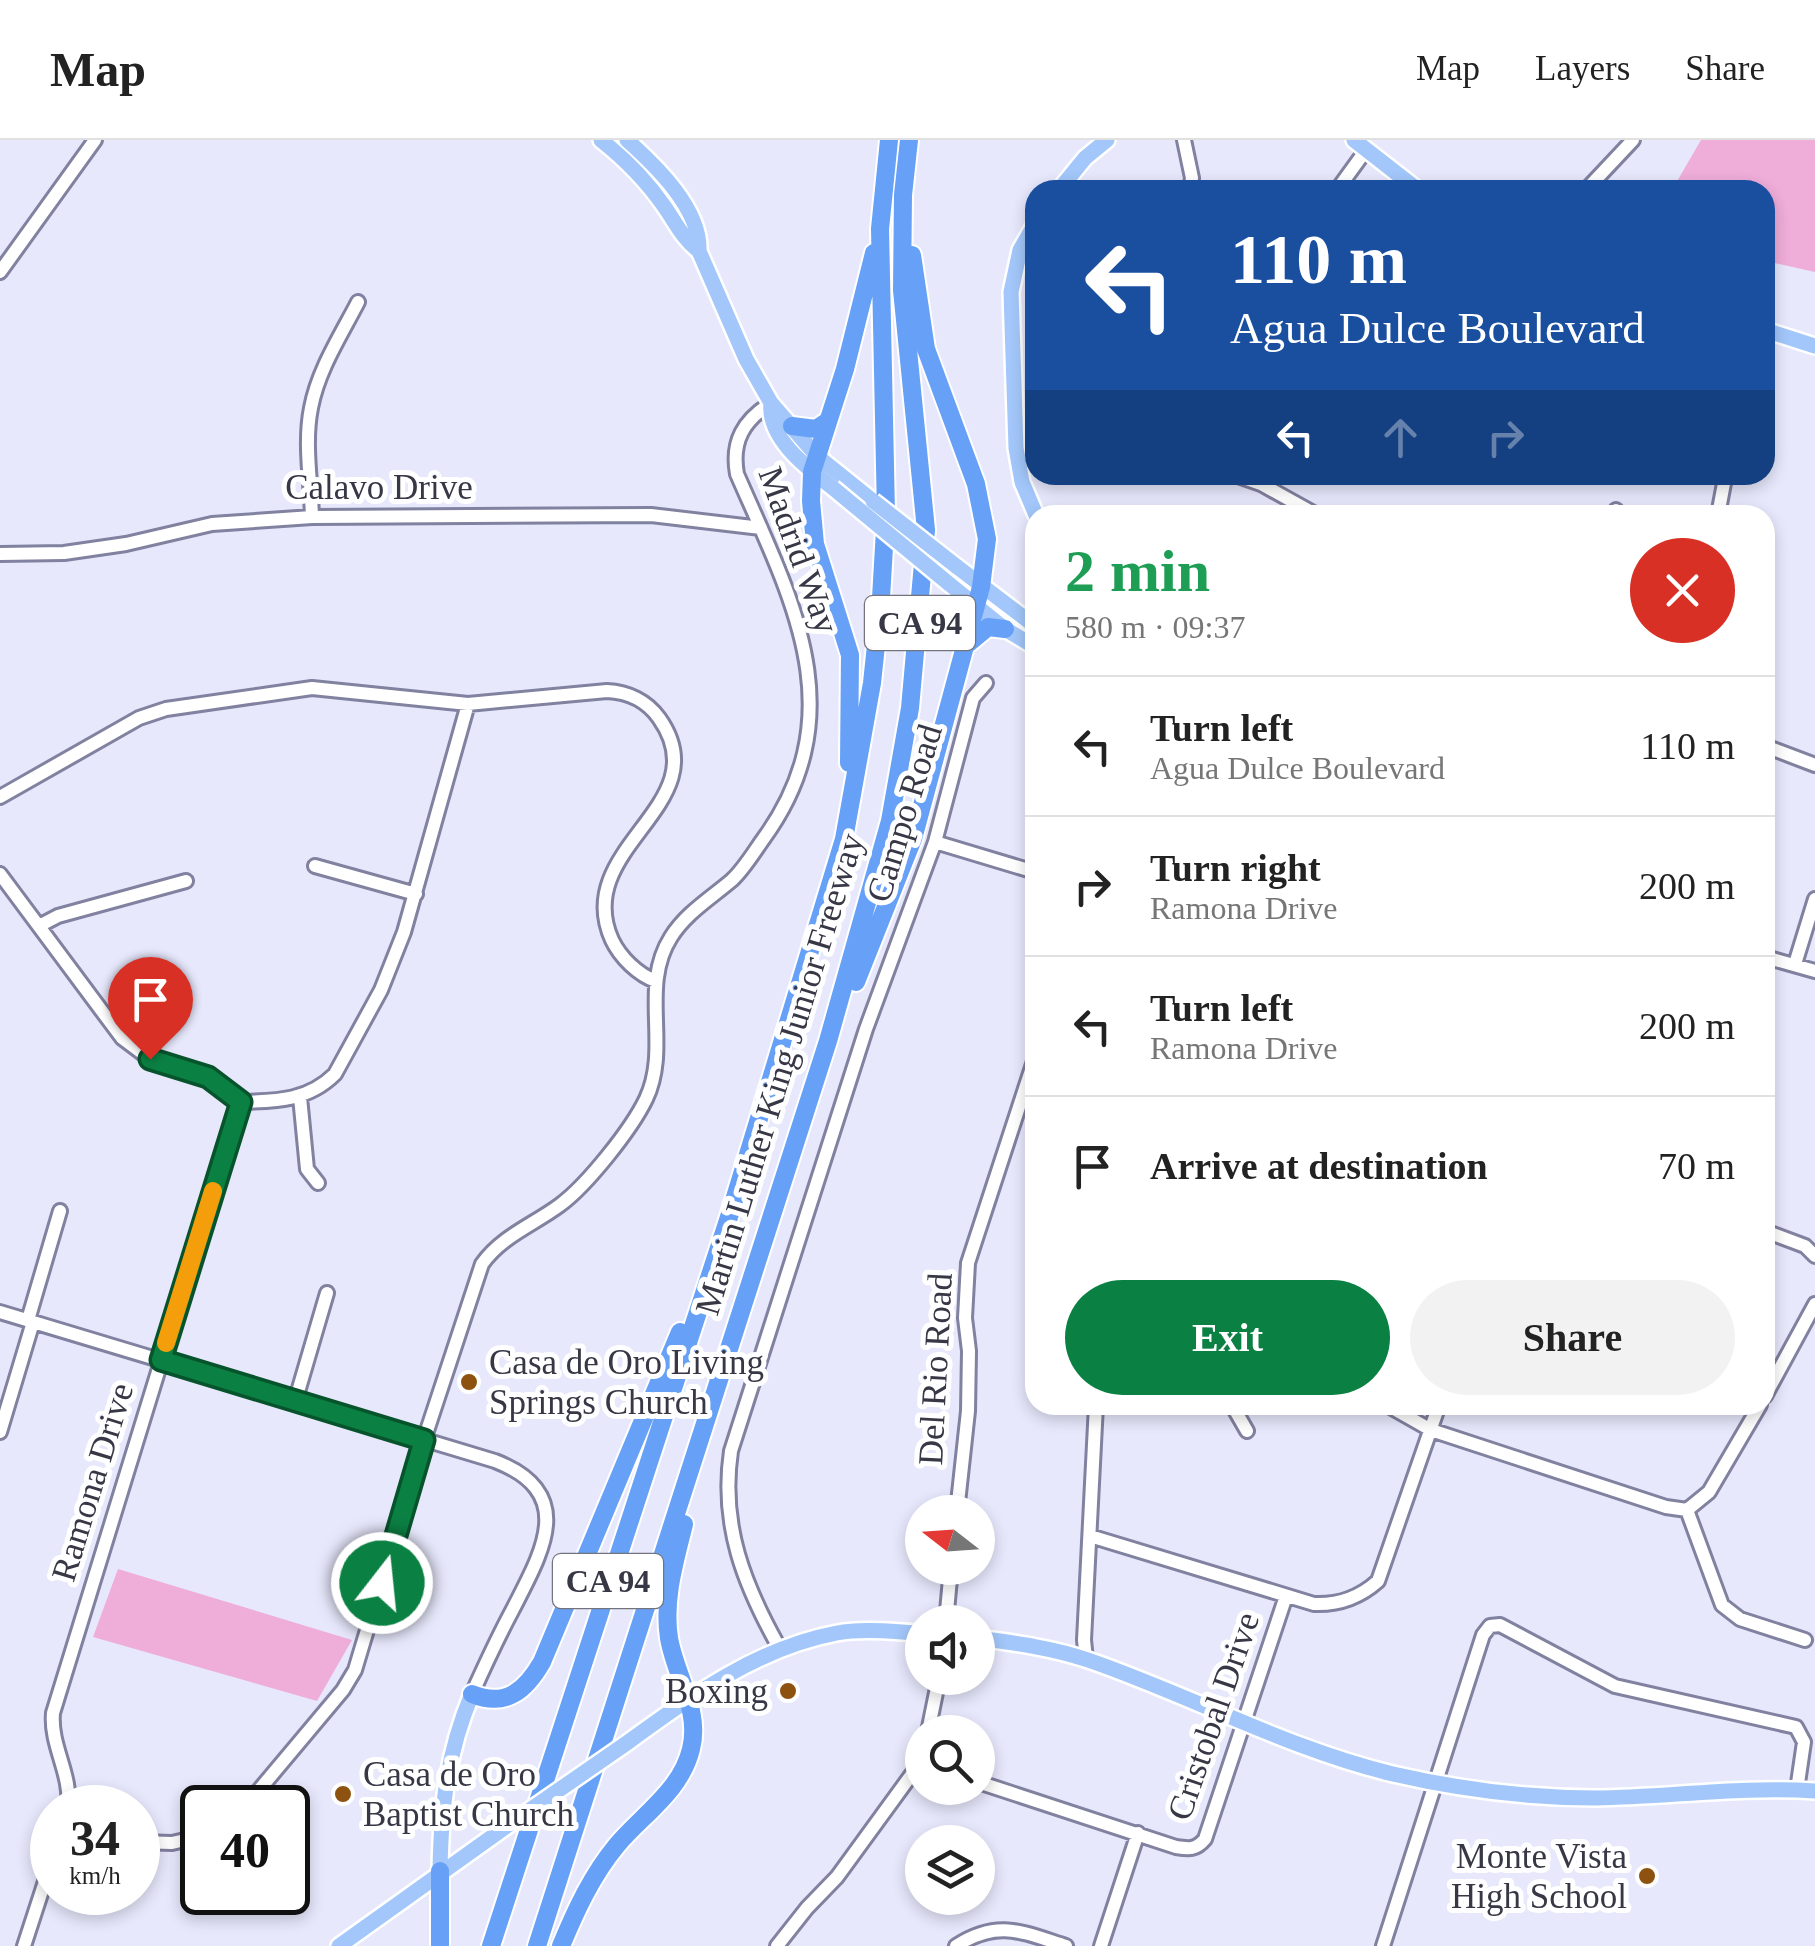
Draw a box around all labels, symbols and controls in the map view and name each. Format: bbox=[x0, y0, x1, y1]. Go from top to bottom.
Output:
text: Map bbox=[50, 43, 146, 96]
text: Map bbox=[1416, 49, 1480, 88]
text: Layers bbox=[1535, 49, 1630, 88]
text: Share bbox=[1685, 49, 1765, 88]
icon: left bbox=[1065, 220, 1195, 350]
text: 110 m bbox=[1230, 221, 1407, 298]
text: Agua Dulce Boulevard bbox=[1230, 303, 1645, 353]
icon: left bbox=[1268, 410, 1323, 465]
icon: ahead bbox=[1373, 410, 1428, 465]
icon: right bbox=[1478, 410, 1533, 465]
street label: Madrid Way bbox=[750, 462, 847, 639]
street label: Calavo Drive bbox=[285, 468, 473, 507]
text: 2 min bbox=[1065, 538, 1210, 604]
button: close bbox=[1630, 538, 1735, 643]
road number: CA 94 bbox=[865, 596, 975, 650]
text: 580 m · 09:37 bbox=[1065, 609, 1245, 645]
text: Turn left bbox=[1150, 707, 1293, 749]
street label: Campo Road bbox=[859, 719, 950, 907]
icon: left bbox=[1065, 719, 1120, 774]
text: 110 m bbox=[1640, 725, 1735, 767]
text: Agua Dulce Boulevard bbox=[1150, 750, 1445, 786]
street label: Martin Luther King Junior Freeway bbox=[688, 828, 872, 1320]
text: Turn right bbox=[1150, 847, 1321, 889]
icon: right bbox=[1065, 859, 1120, 914]
text: 200 m bbox=[1639, 865, 1735, 907]
text: Ramona Drive bbox=[1150, 890, 1338, 926]
pin bbox=[108, 957, 193, 1060]
icon: arrive bbox=[123, 972, 178, 1027]
text: Turn left bbox=[1150, 987, 1293, 1029]
icon: left bbox=[1065, 999, 1120, 1054]
text: 200 m bbox=[1639, 1005, 1735, 1047]
text: Ramona Drive bbox=[1150, 1030, 1338, 1066]
icon: arrive bbox=[1065, 1139, 1120, 1194]
text: Arrive at destination bbox=[1150, 1145, 1488, 1187]
text: 70 m bbox=[1658, 1145, 1735, 1187]
street label: Del Rio Road bbox=[911, 1271, 960, 1466]
button: Exit bbox=[1065, 1280, 1390, 1395]
button: Share bbox=[1410, 1280, 1735, 1395]
place label: Casa de Oro Living Springs Church bbox=[489, 1343, 764, 1422]
marker: Casa de Oro Living Springs Church bbox=[458, 1371, 480, 1393]
street label: Ramona Drive bbox=[44, 1378, 141, 1586]
north arrow bbox=[905, 1495, 995, 1585]
map controls bbox=[905, 1495, 995, 1915]
position arrow bbox=[330, 1531, 434, 1635]
road number: CA 94 bbox=[553, 1554, 663, 1608]
button: sound bbox=[905, 1605, 995, 1695]
street label: Cristobal Drive bbox=[1160, 1607, 1267, 1825]
place label: Boxing bbox=[665, 1672, 768, 1711]
marker: Boxing bbox=[777, 1680, 799, 1702]
button: search bbox=[905, 1715, 995, 1805]
place label: Casa de Oro Baptist Church bbox=[363, 1755, 574, 1834]
marker: Casa de Oro Baptist Church bbox=[332, 1783, 354, 1805]
speed limit sign: 40 bbox=[180, 1785, 310, 1915]
text: 34 bbox=[70, 1810, 120, 1866]
button: layers bbox=[905, 1825, 995, 1915]
place label: Monte Vista High School bbox=[1451, 1837, 1627, 1916]
text: km/h bbox=[69, 1862, 121, 1889]
marker: Monte Vista High School bbox=[1636, 1865, 1658, 1887]

